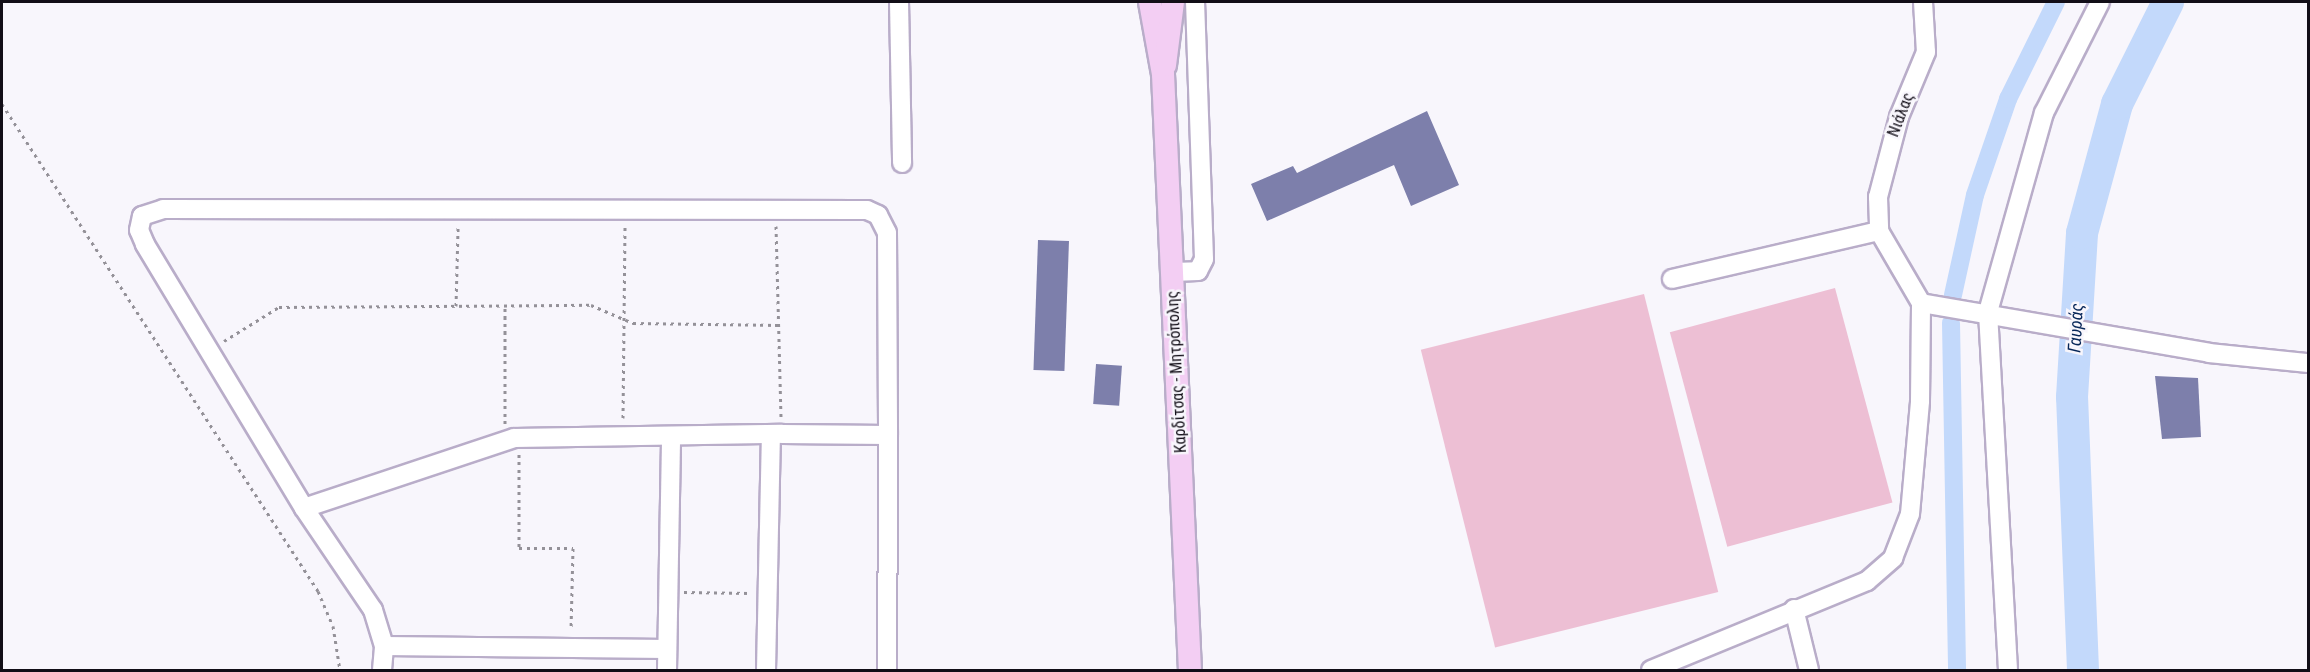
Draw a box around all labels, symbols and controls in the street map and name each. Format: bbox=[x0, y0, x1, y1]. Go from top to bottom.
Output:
street label: Νιάλας bbox=[1884, 90, 1918, 140]
street label: Καρδίτσας - Μητρόπολης bbox=[1163, 290, 1191, 454]
water label: Γαυράς bbox=[2064, 303, 2088, 353]

